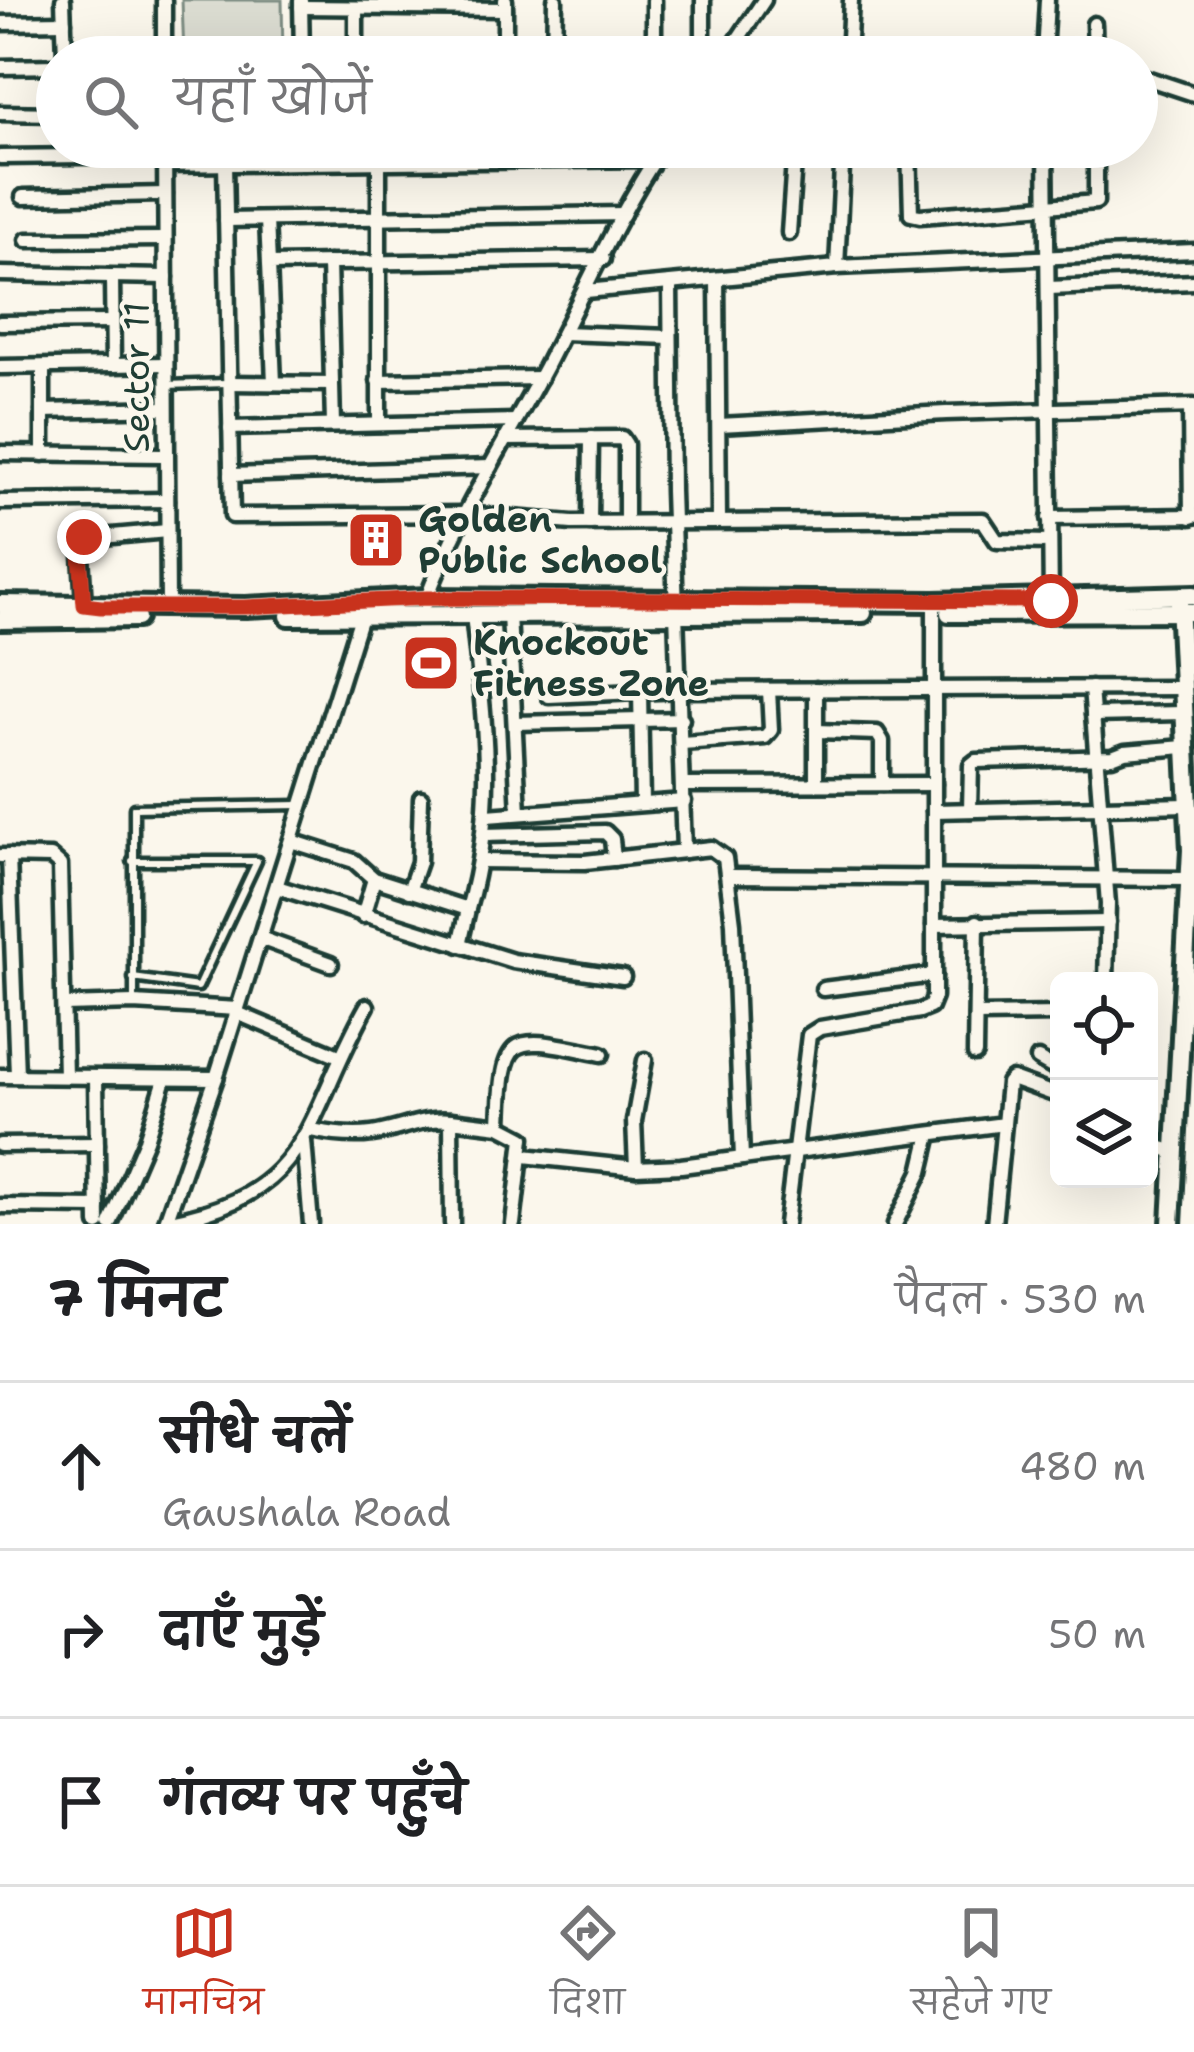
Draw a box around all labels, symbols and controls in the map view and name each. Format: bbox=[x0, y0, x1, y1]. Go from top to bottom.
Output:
search box bbox=[36, 36, 1158, 168]
text: यहाँ खोजें bbox=[174, 68, 371, 128]
icon: search bbox=[78, 69, 144, 135]
street label: Sector 11 bbox=[112, 302, 161, 452]
place label: Golden Public School bbox=[418, 495, 663, 585]
building icon: Golden Public School bbox=[345, 509, 407, 571]
route end bbox=[57, 510, 111, 564]
route start bbox=[1024, 574, 1078, 628]
place label: Knockout Fitness Zone bbox=[473, 618, 709, 708]
sports icon: Knockout Fitness Zone bbox=[400, 632, 462, 694]
map controls bbox=[1050, 972, 1158, 1188]
button: locate bbox=[1050, 972, 1158, 1080]
button: layers bbox=[1050, 1080, 1158, 1188]
text: 7 मिनट bbox=[48, 1264, 225, 1332]
text: पैदल · 530 m bbox=[895, 1273, 1146, 1325]
text: सीधे चलें bbox=[162, 1406, 350, 1466]
icon: ahead bbox=[48, 1433, 114, 1499]
text: 480 m bbox=[1019, 1440, 1146, 1492]
text: Gaushala Road bbox=[162, 1486, 451, 1538]
text: दाएँ मुड़ें bbox=[162, 1600, 323, 1660]
icon: right bbox=[48, 1601, 114, 1667]
text: 50 m bbox=[1048, 1608, 1146, 1660]
text: गंतव्य पर पहुँचे bbox=[162, 1768, 466, 1828]
icon: arrive bbox=[48, 1769, 114, 1835]
tab: मानचित्र bbox=[143, 1900, 264, 2039]
tab: दिशा bbox=[550, 1900, 625, 2039]
tab: सहेजे गए bbox=[911, 1900, 1051, 2039]

